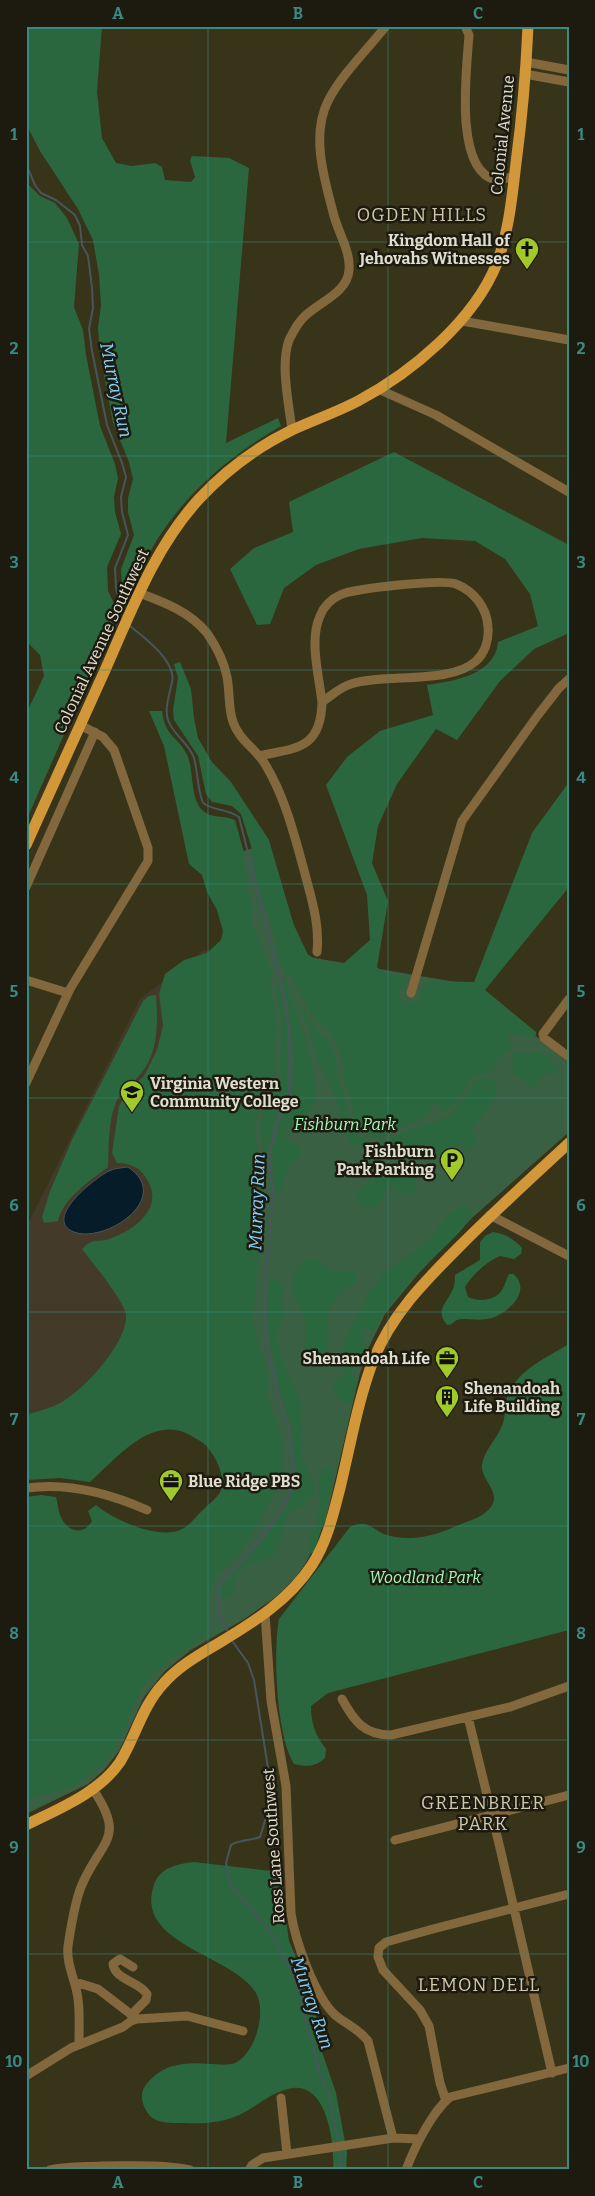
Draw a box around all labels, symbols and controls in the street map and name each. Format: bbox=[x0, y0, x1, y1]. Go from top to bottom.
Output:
text: A bbox=[112, 4, 124, 23]
text: B bbox=[293, 4, 303, 23]
text: C bbox=[473, 4, 483, 23]
street label: Colonial Avenue bbox=[487, 74, 518, 196]
text: 1 bbox=[11, 125, 18, 144]
text: 1 bbox=[578, 125, 585, 144]
district label: OGDEN HILLS bbox=[357, 204, 487, 226]
place label: Kingdom Hall of Jehovahs Witnesses bbox=[359, 231, 511, 268]
church icon: Kingdom Hall of Jehovahs Witnesses bbox=[514, 236, 540, 270]
text: 2 bbox=[9, 339, 19, 358]
text: 2 bbox=[576, 339, 586, 358]
water label: Murray Run bbox=[95, 341, 137, 439]
street label: Colonial Avenue Southwest bbox=[50, 545, 153, 737]
text: 3 bbox=[9, 553, 19, 572]
text: 3 bbox=[576, 553, 586, 572]
text: 4 bbox=[9, 768, 19, 787]
text: 4 bbox=[576, 768, 586, 787]
text: 5 bbox=[10, 982, 19, 1001]
text: 5 bbox=[577, 982, 586, 1001]
place label: Virginia Western Community College bbox=[150, 1074, 299, 1111]
school or university icon: Virginia Western Community College bbox=[119, 1079, 145, 1113]
park label: Fishburn Park bbox=[294, 1115, 396, 1134]
place label: Fishburn Park Parking bbox=[336, 1142, 435, 1179]
parking icon: Fishburn Park Parking bbox=[439, 1147, 465, 1181]
water label: Murray Run bbox=[244, 1153, 270, 1251]
text: 6 bbox=[9, 1196, 19, 1215]
text: 6 bbox=[576, 1196, 586, 1215]
office icon: Shenandoah Life bbox=[434, 1345, 460, 1379]
place label: Shenandoah Life bbox=[303, 1349, 430, 1368]
place label: Shenandoah Life Building bbox=[464, 1379, 560, 1416]
building icon: Shenandoah Life Building bbox=[434, 1384, 460, 1418]
text: 7 bbox=[10, 1410, 19, 1429]
text: 7 bbox=[577, 1410, 586, 1429]
office icon: Blue Ridge PBS bbox=[158, 1468, 184, 1502]
place label: Blue Ridge PBS bbox=[188, 1472, 300, 1491]
park label: Woodland Park bbox=[369, 1568, 481, 1587]
text: 8 bbox=[9, 1624, 19, 1643]
text: 8 bbox=[576, 1624, 586, 1643]
street label: Ross Lane Southwest bbox=[259, 1767, 288, 1924]
district label: GREENBRIER PARK bbox=[421, 1792, 545, 1835]
text: 9 bbox=[9, 1838, 19, 1857]
text: 9 bbox=[576, 1838, 586, 1857]
water label: Murray Run bbox=[286, 1954, 338, 2052]
district label: LEMON DELL bbox=[418, 1974, 540, 1996]
text: 10 bbox=[5, 2052, 23, 2071]
text: 10 bbox=[572, 2052, 590, 2071]
text: A bbox=[112, 2173, 124, 2192]
text: B bbox=[293, 2173, 303, 2192]
text: C bbox=[473, 2173, 483, 2192]

